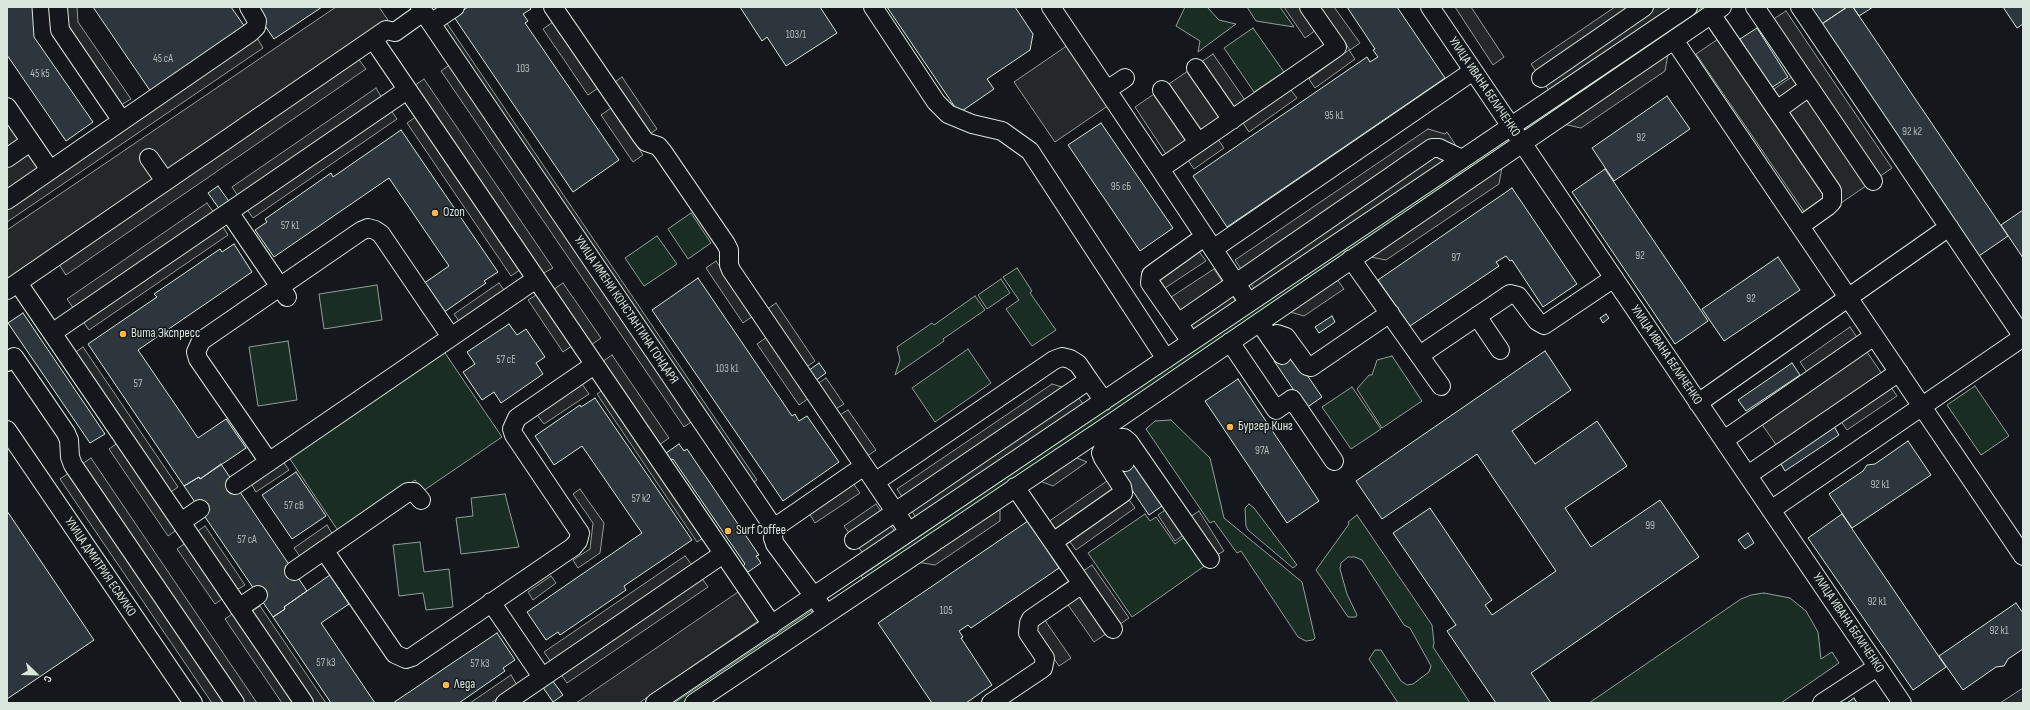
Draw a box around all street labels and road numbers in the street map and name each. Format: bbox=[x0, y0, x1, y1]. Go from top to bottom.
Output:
street label: УЛИЦА ИВАНА БЕЛИЧЕНКО bbox=[1445, 34, 1523, 140]
street label: УЛИЦА ИМЕНИ КОНСТАНТИНА ГОНДАРЯ bbox=[571, 233, 681, 387]
street label: УЛИЦА ИВАНА БЕЛИЧЕНКО bbox=[1627, 302, 1705, 408]
street label: УЛИЦА ДМИТРИЯ ЕСАУЛКО bbox=[61, 514, 139, 620]
street label: УЛИЦА ИВАНА БЕЛИЧЕНКО bbox=[1809, 570, 1887, 676]

